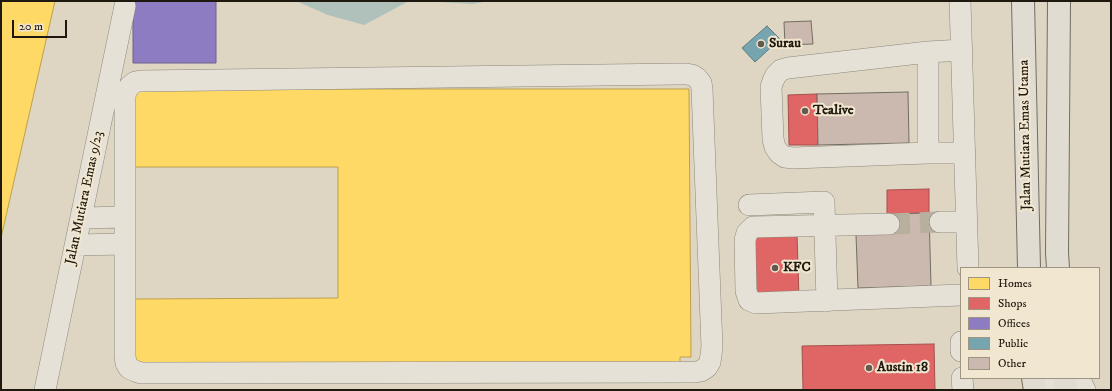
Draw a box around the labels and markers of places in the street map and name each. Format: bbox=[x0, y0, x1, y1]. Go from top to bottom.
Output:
place label: Surau bbox=[769, 36, 801, 52]
marker: Surau bbox=[756, 39, 766, 49]
place label: Tealive bbox=[813, 103, 854, 119]
marker: Tealive bbox=[800, 106, 810, 116]
place label: KFC bbox=[783, 260, 811, 276]
marker: KFC bbox=[770, 263, 780, 273]
place label: Austin 18 bbox=[877, 360, 928, 376]
marker: Austin 18 bbox=[864, 363, 874, 373]

